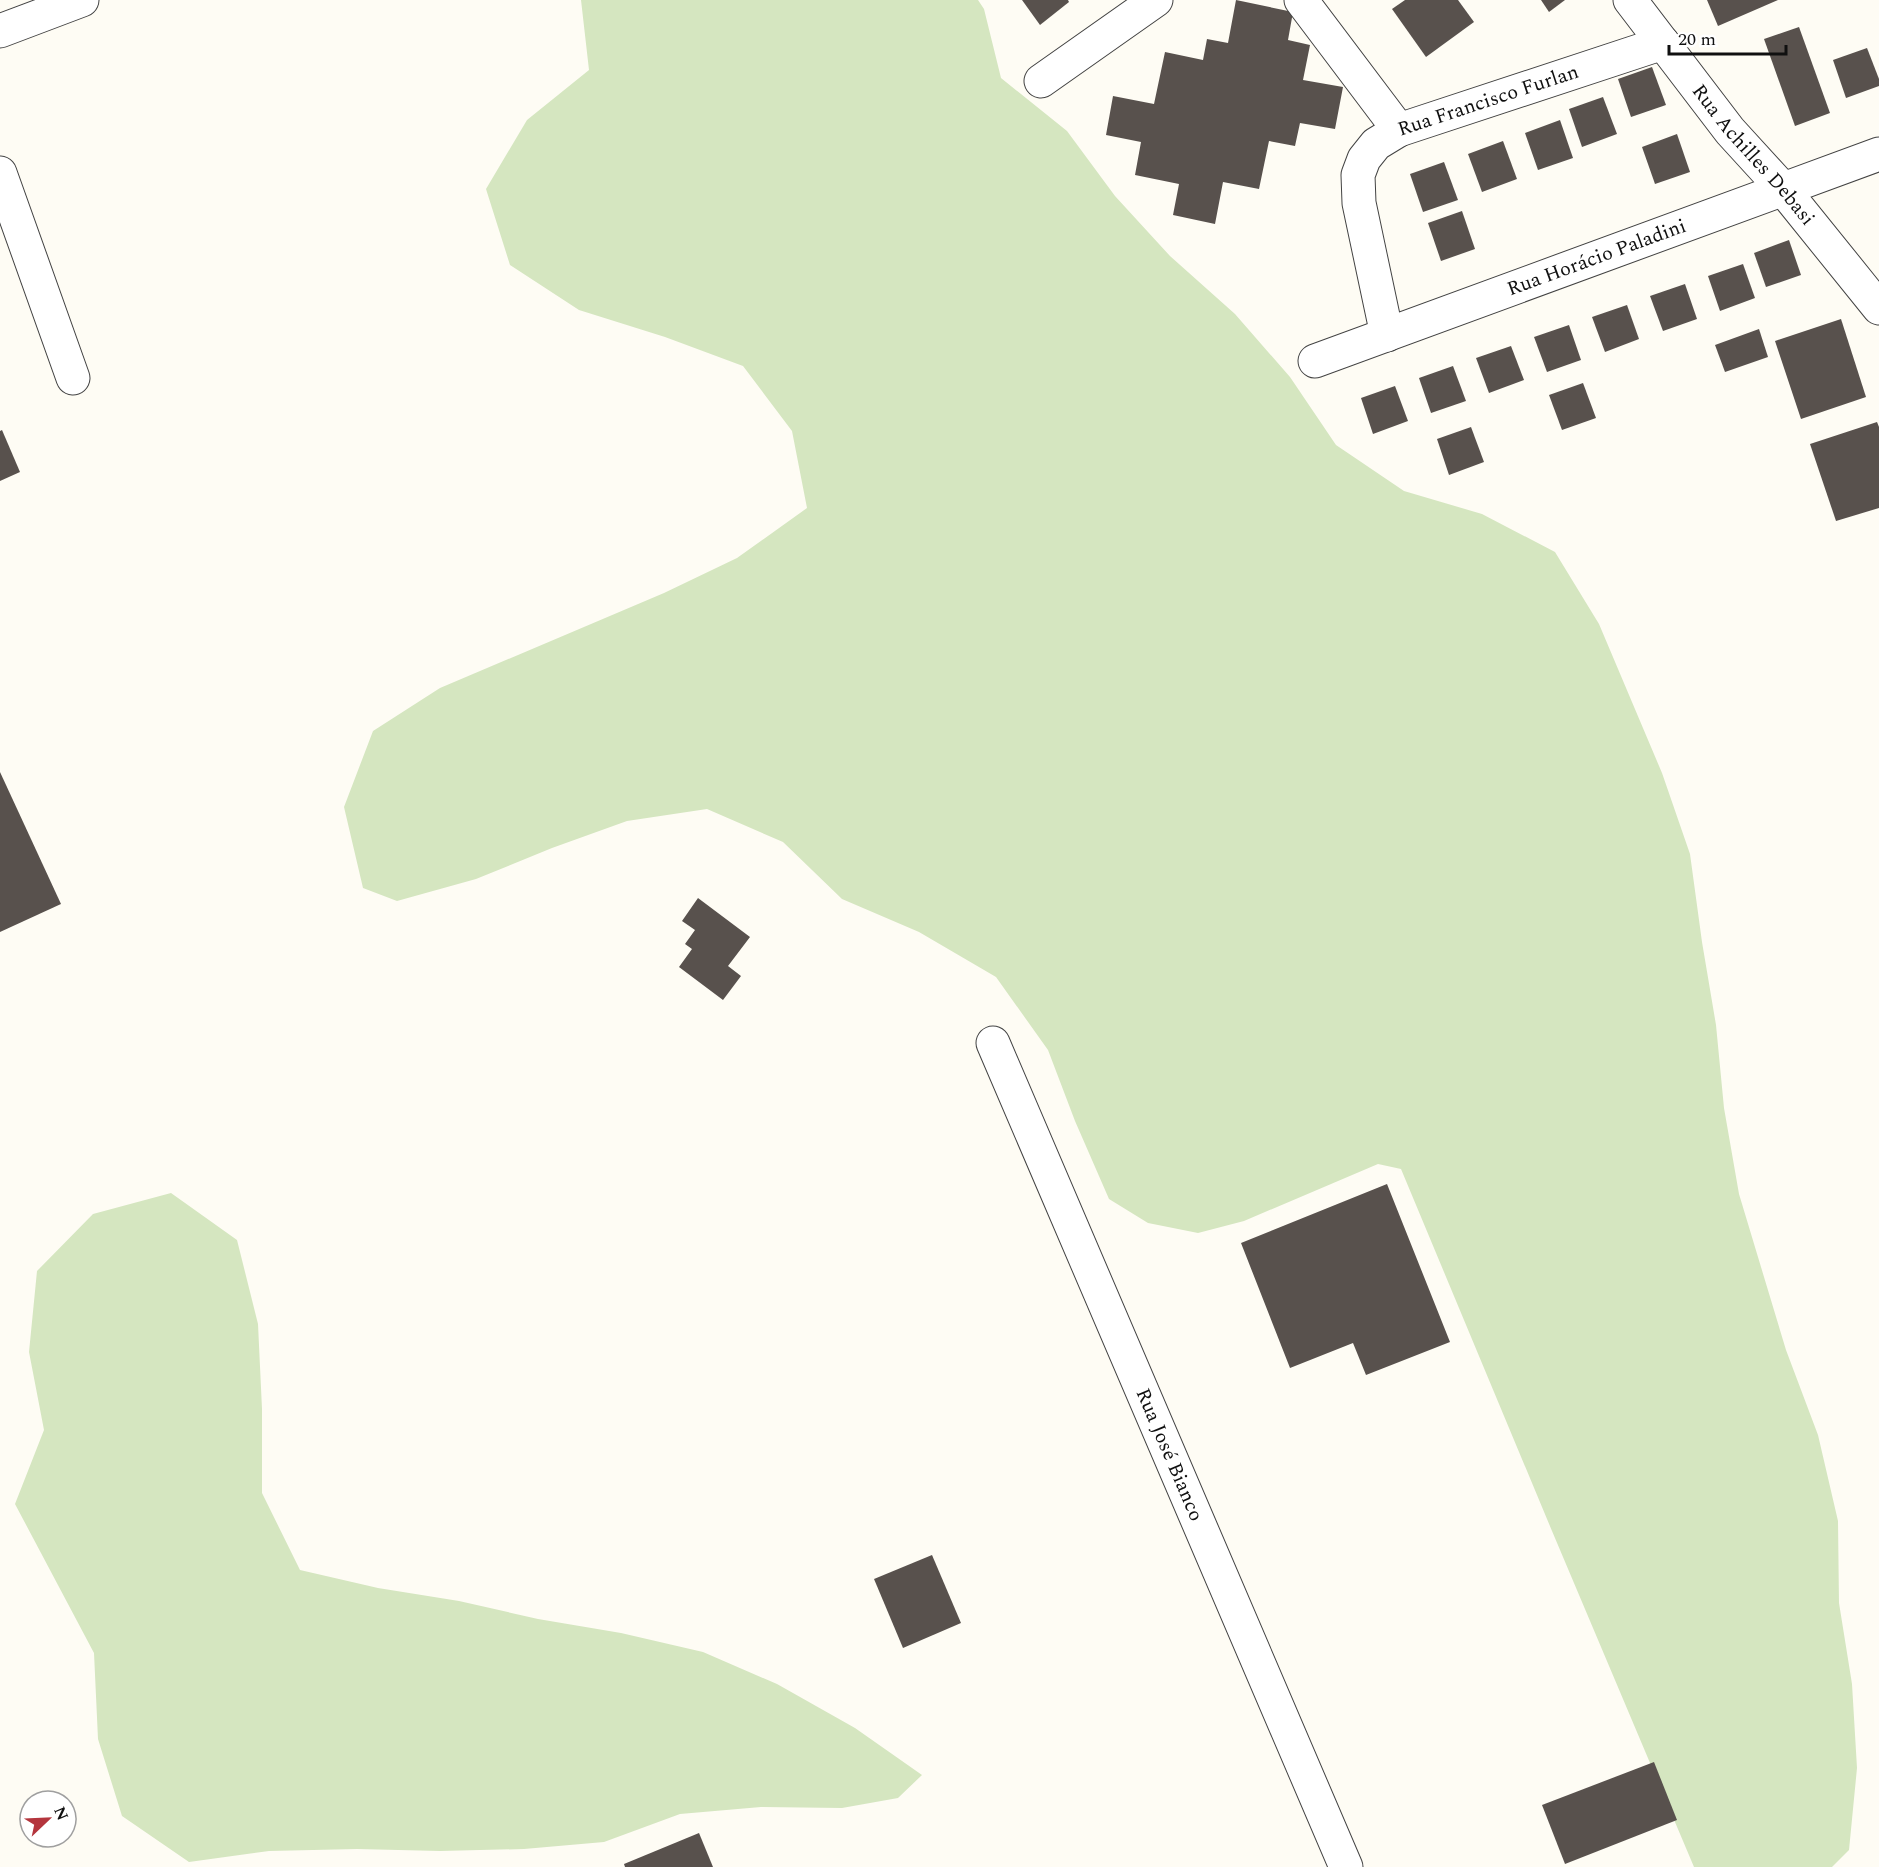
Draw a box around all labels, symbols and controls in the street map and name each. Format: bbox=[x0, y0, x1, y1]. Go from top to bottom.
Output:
scale bar bbox=[1669, 18, 1786, 56]
text: 20 m bbox=[1678, 26, 1716, 53]
street label: Rua Francisco Furlan bbox=[1394, 57, 1583, 144]
street label: Rua Achilles Debasi bbox=[1684, 78, 1822, 232]
street label: Rua Horácio Paladini bbox=[1503, 211, 1690, 304]
street label: Rua José Bianco bbox=[1128, 1384, 1211, 1526]
north arrow bbox=[18, 1789, 78, 1849]
text: N bbox=[47, 1803, 74, 1824]

